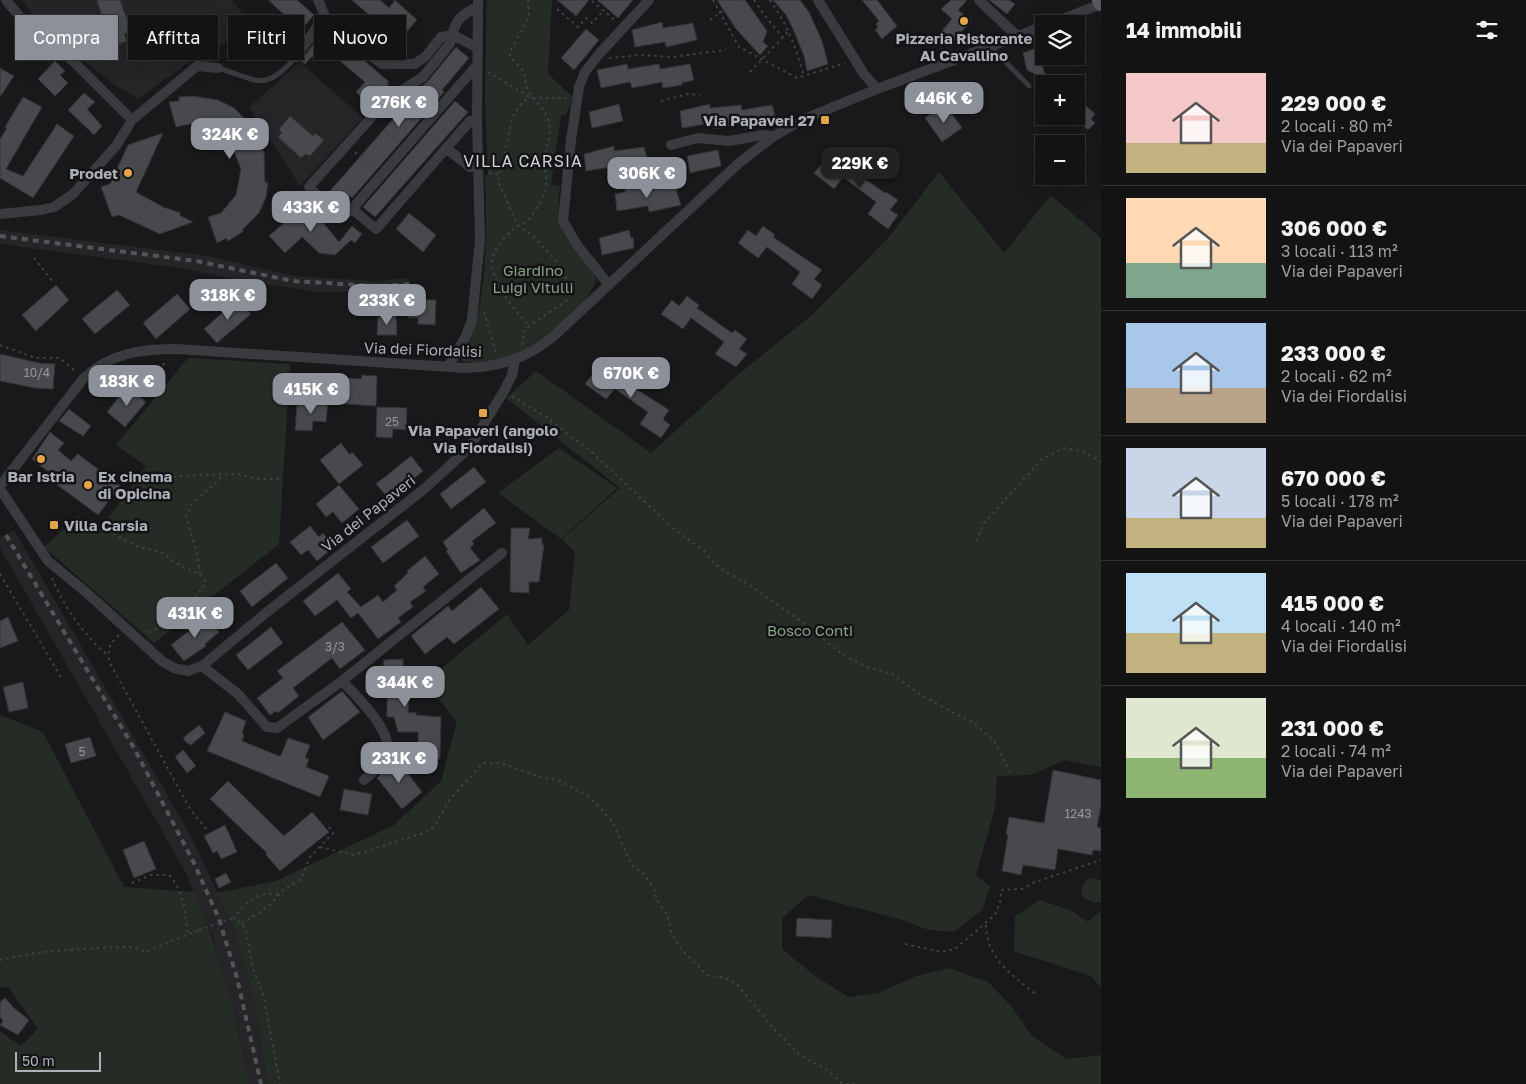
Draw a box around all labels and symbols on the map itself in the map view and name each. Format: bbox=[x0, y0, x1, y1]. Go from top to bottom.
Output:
marker: Pizzeria Ristorante Al Cavallino bbox=[958, 15, 970, 27]
place label: Pizzeria Ristorante Al Cavallino bbox=[896, 29, 1033, 64]
pin: 446K € bbox=[903, 82, 985, 124]
pin: 276K € bbox=[358, 86, 440, 128]
place label: Via Papaveri 27 bbox=[703, 111, 815, 129]
marker: Via Papaveri 27 bbox=[819, 114, 831, 126]
pin: 324K € bbox=[189, 118, 271, 160]
pin: 229K € bbox=[819, 146, 901, 189]
district label: VILLA CARSIA bbox=[463, 151, 583, 171]
pin: 306K € bbox=[606, 156, 688, 199]
place label: Prodet bbox=[69, 164, 118, 182]
marker: Prodet bbox=[122, 167, 134, 179]
pin: 433K € bbox=[270, 190, 352, 233]
park label: Giardino Luigi Vitulli bbox=[492, 261, 574, 296]
pin: 318K € bbox=[187, 278, 269, 321]
pin: 233K € bbox=[346, 284, 428, 326]
street label: Via dei Fiordalisi bbox=[364, 338, 482, 360]
pin: 670K € bbox=[590, 356, 672, 399]
pin: 183K € bbox=[86, 364, 168, 407]
house number: 10/4 bbox=[24, 365, 50, 380]
pin: 415K € bbox=[270, 372, 352, 415]
marker: Via Papaveri (angolo Via Fiordalisi) bbox=[477, 407, 489, 419]
house number: 25 bbox=[385, 414, 399, 429]
place label: Via Papaveri (angolo Via Fiordalisi) bbox=[408, 421, 558, 456]
marker: Bar Istria bbox=[35, 453, 47, 465]
place label: Bar Istria bbox=[8, 467, 75, 485]
place label: Ex cinema di Opicina bbox=[98, 467, 173, 502]
street label: Via dei Papaveri bbox=[317, 471, 419, 555]
marker: Ex cinema di Opicina bbox=[82, 479, 94, 491]
place label: Villa Carsia bbox=[64, 516, 148, 534]
marker: Villa Carsia bbox=[48, 519, 60, 531]
pin: 431K € bbox=[154, 596, 236, 639]
park label: Bosco Conti bbox=[767, 621, 853, 639]
house number: 3/3 bbox=[325, 639, 345, 654]
pin: 344K € bbox=[364, 666, 446, 708]
pin: 231K € bbox=[358, 742, 440, 784]
house number: 5 bbox=[79, 744, 86, 759]
house number: 1243 bbox=[1064, 806, 1092, 821]
scale bar bbox=[15, 1049, 101, 1072]

